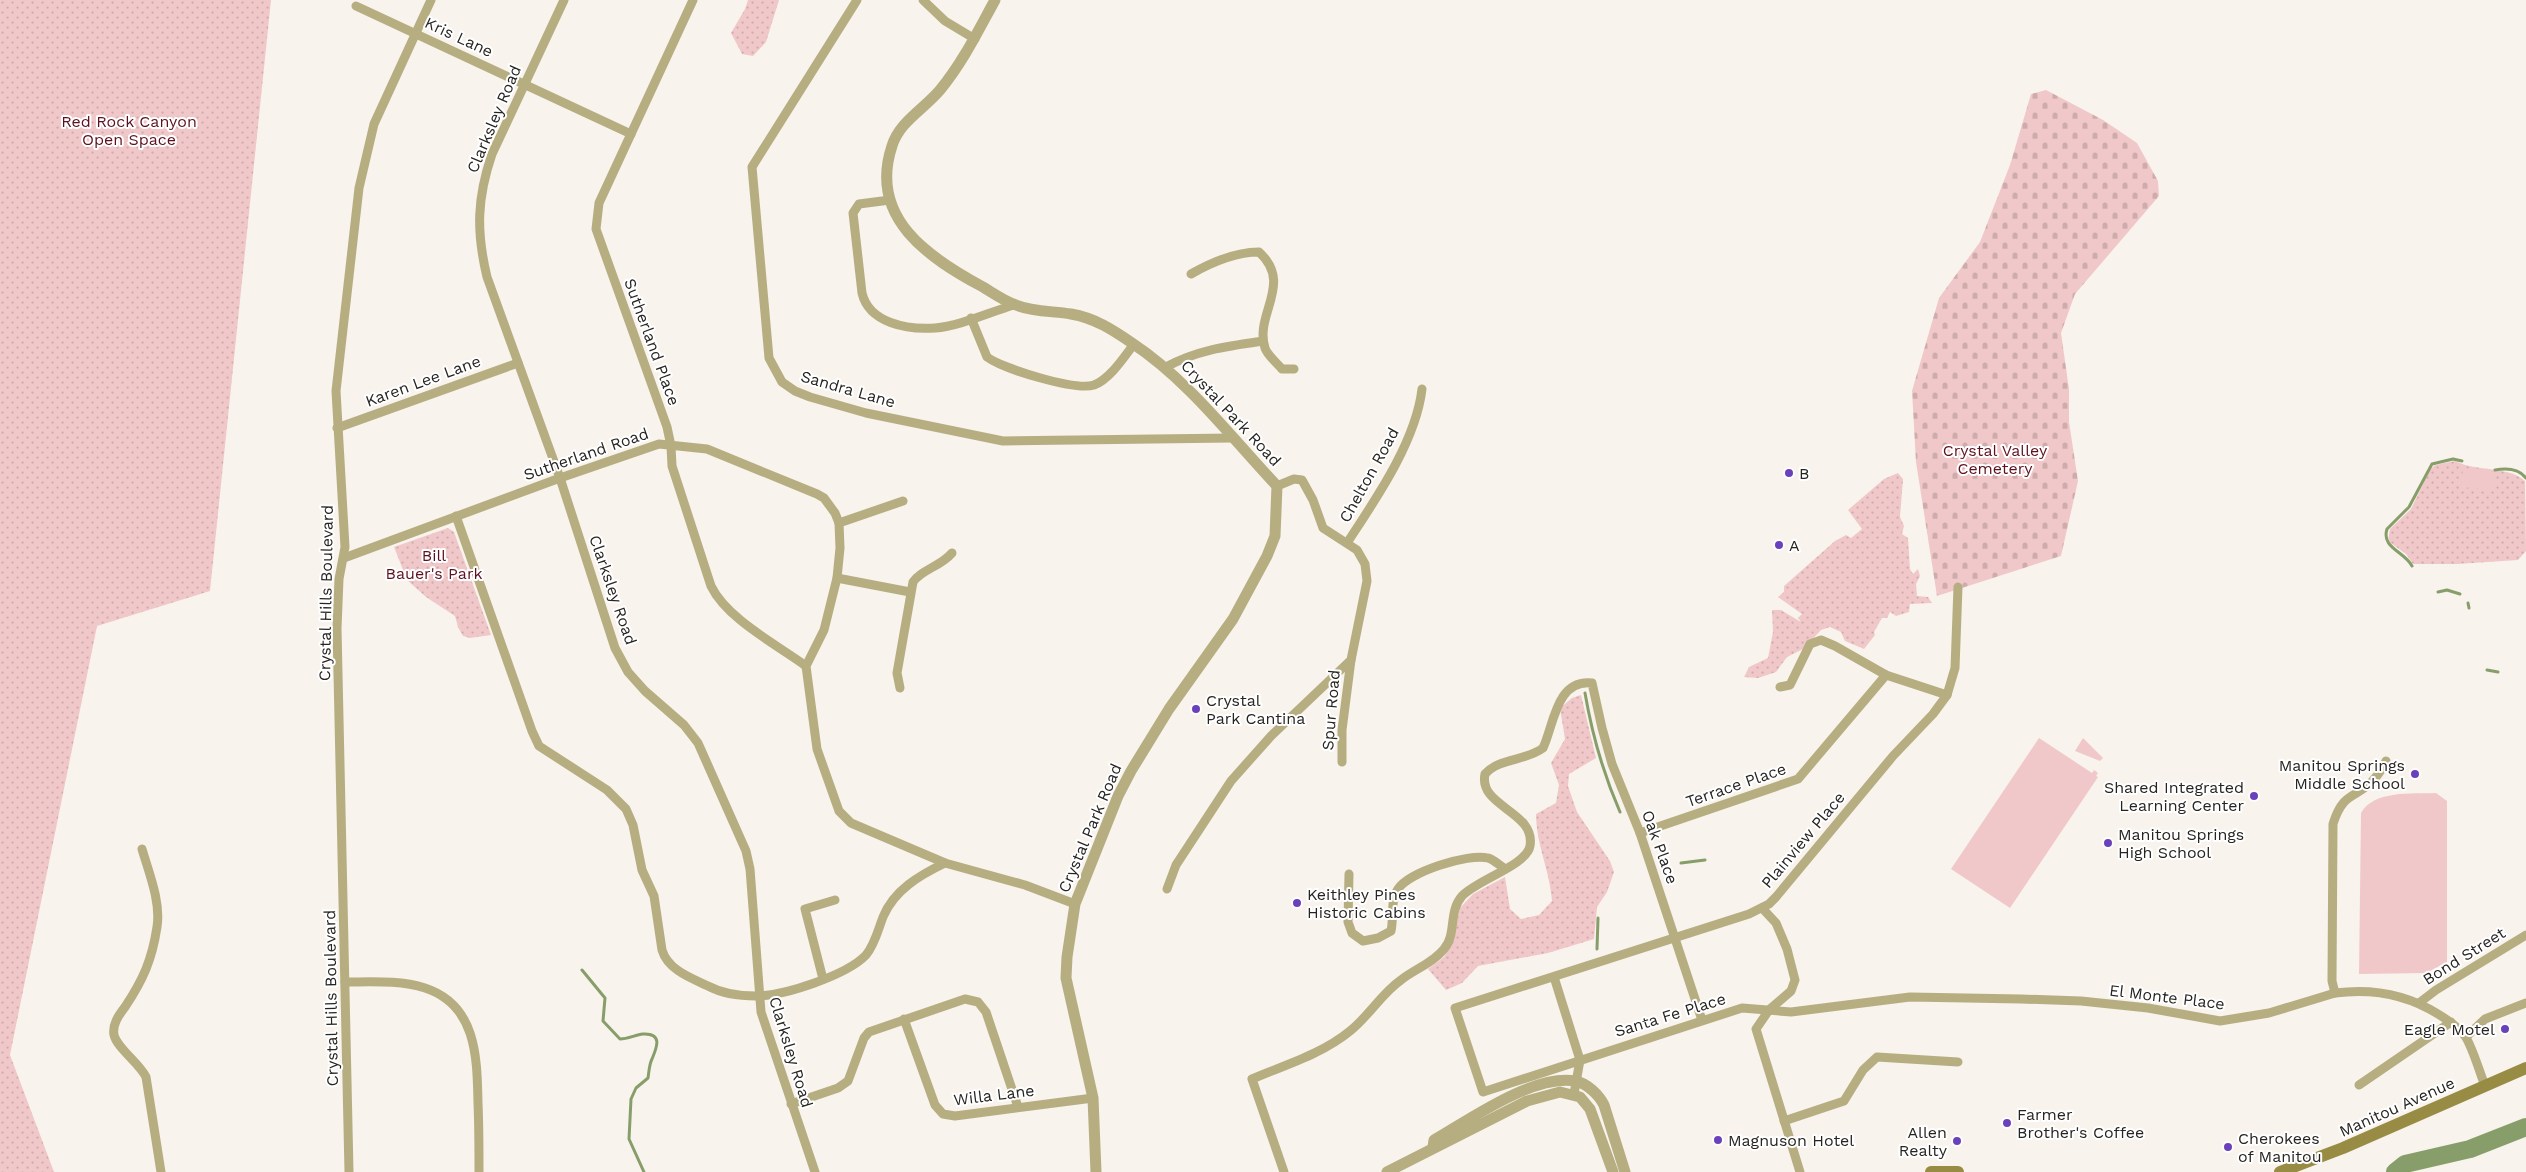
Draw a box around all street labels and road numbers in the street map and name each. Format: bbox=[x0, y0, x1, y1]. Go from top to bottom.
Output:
street label: Kris Lane bbox=[422, 13, 496, 61]
street label: Clarksley Road bbox=[463, 62, 525, 176]
street label: Sutherland Place bbox=[620, 276, 684, 408]
street label: Karen Lee Lane bbox=[363, 351, 483, 411]
street label: Crystal Park Road bbox=[1177, 356, 1285, 470]
street label: Sandra Lane bbox=[799, 366, 897, 412]
street label: Sutherland Road bbox=[521, 424, 651, 484]
street label: Chelton Road bbox=[1335, 424, 1403, 526]
street label: Crystal Hills Boulevard bbox=[315, 505, 337, 681]
street label: Clarksley Road bbox=[585, 533, 641, 647]
street label: Spur Road bbox=[1318, 669, 1344, 751]
street label: Terrace Place bbox=[1683, 759, 1789, 811]
street label: Crystal Park Road bbox=[1054, 761, 1126, 895]
street label: Plainview Place bbox=[1757, 788, 1849, 892]
street label: Oak Place bbox=[1638, 808, 1682, 886]
street label: Crystal Hills Boulevard bbox=[320, 910, 342, 1086]
street label: Bond Street bbox=[2419, 923, 2509, 989]
street label: El Monte Place bbox=[2108, 980, 2226, 1014]
street label: Santa Fe Place bbox=[1612, 989, 1728, 1041]
street label: Clarksley Road bbox=[765, 994, 817, 1110]
street label: Manitou Avenue bbox=[2336, 1073, 2458, 1141]
street label: Willa Lane bbox=[952, 1081, 1036, 1109]

